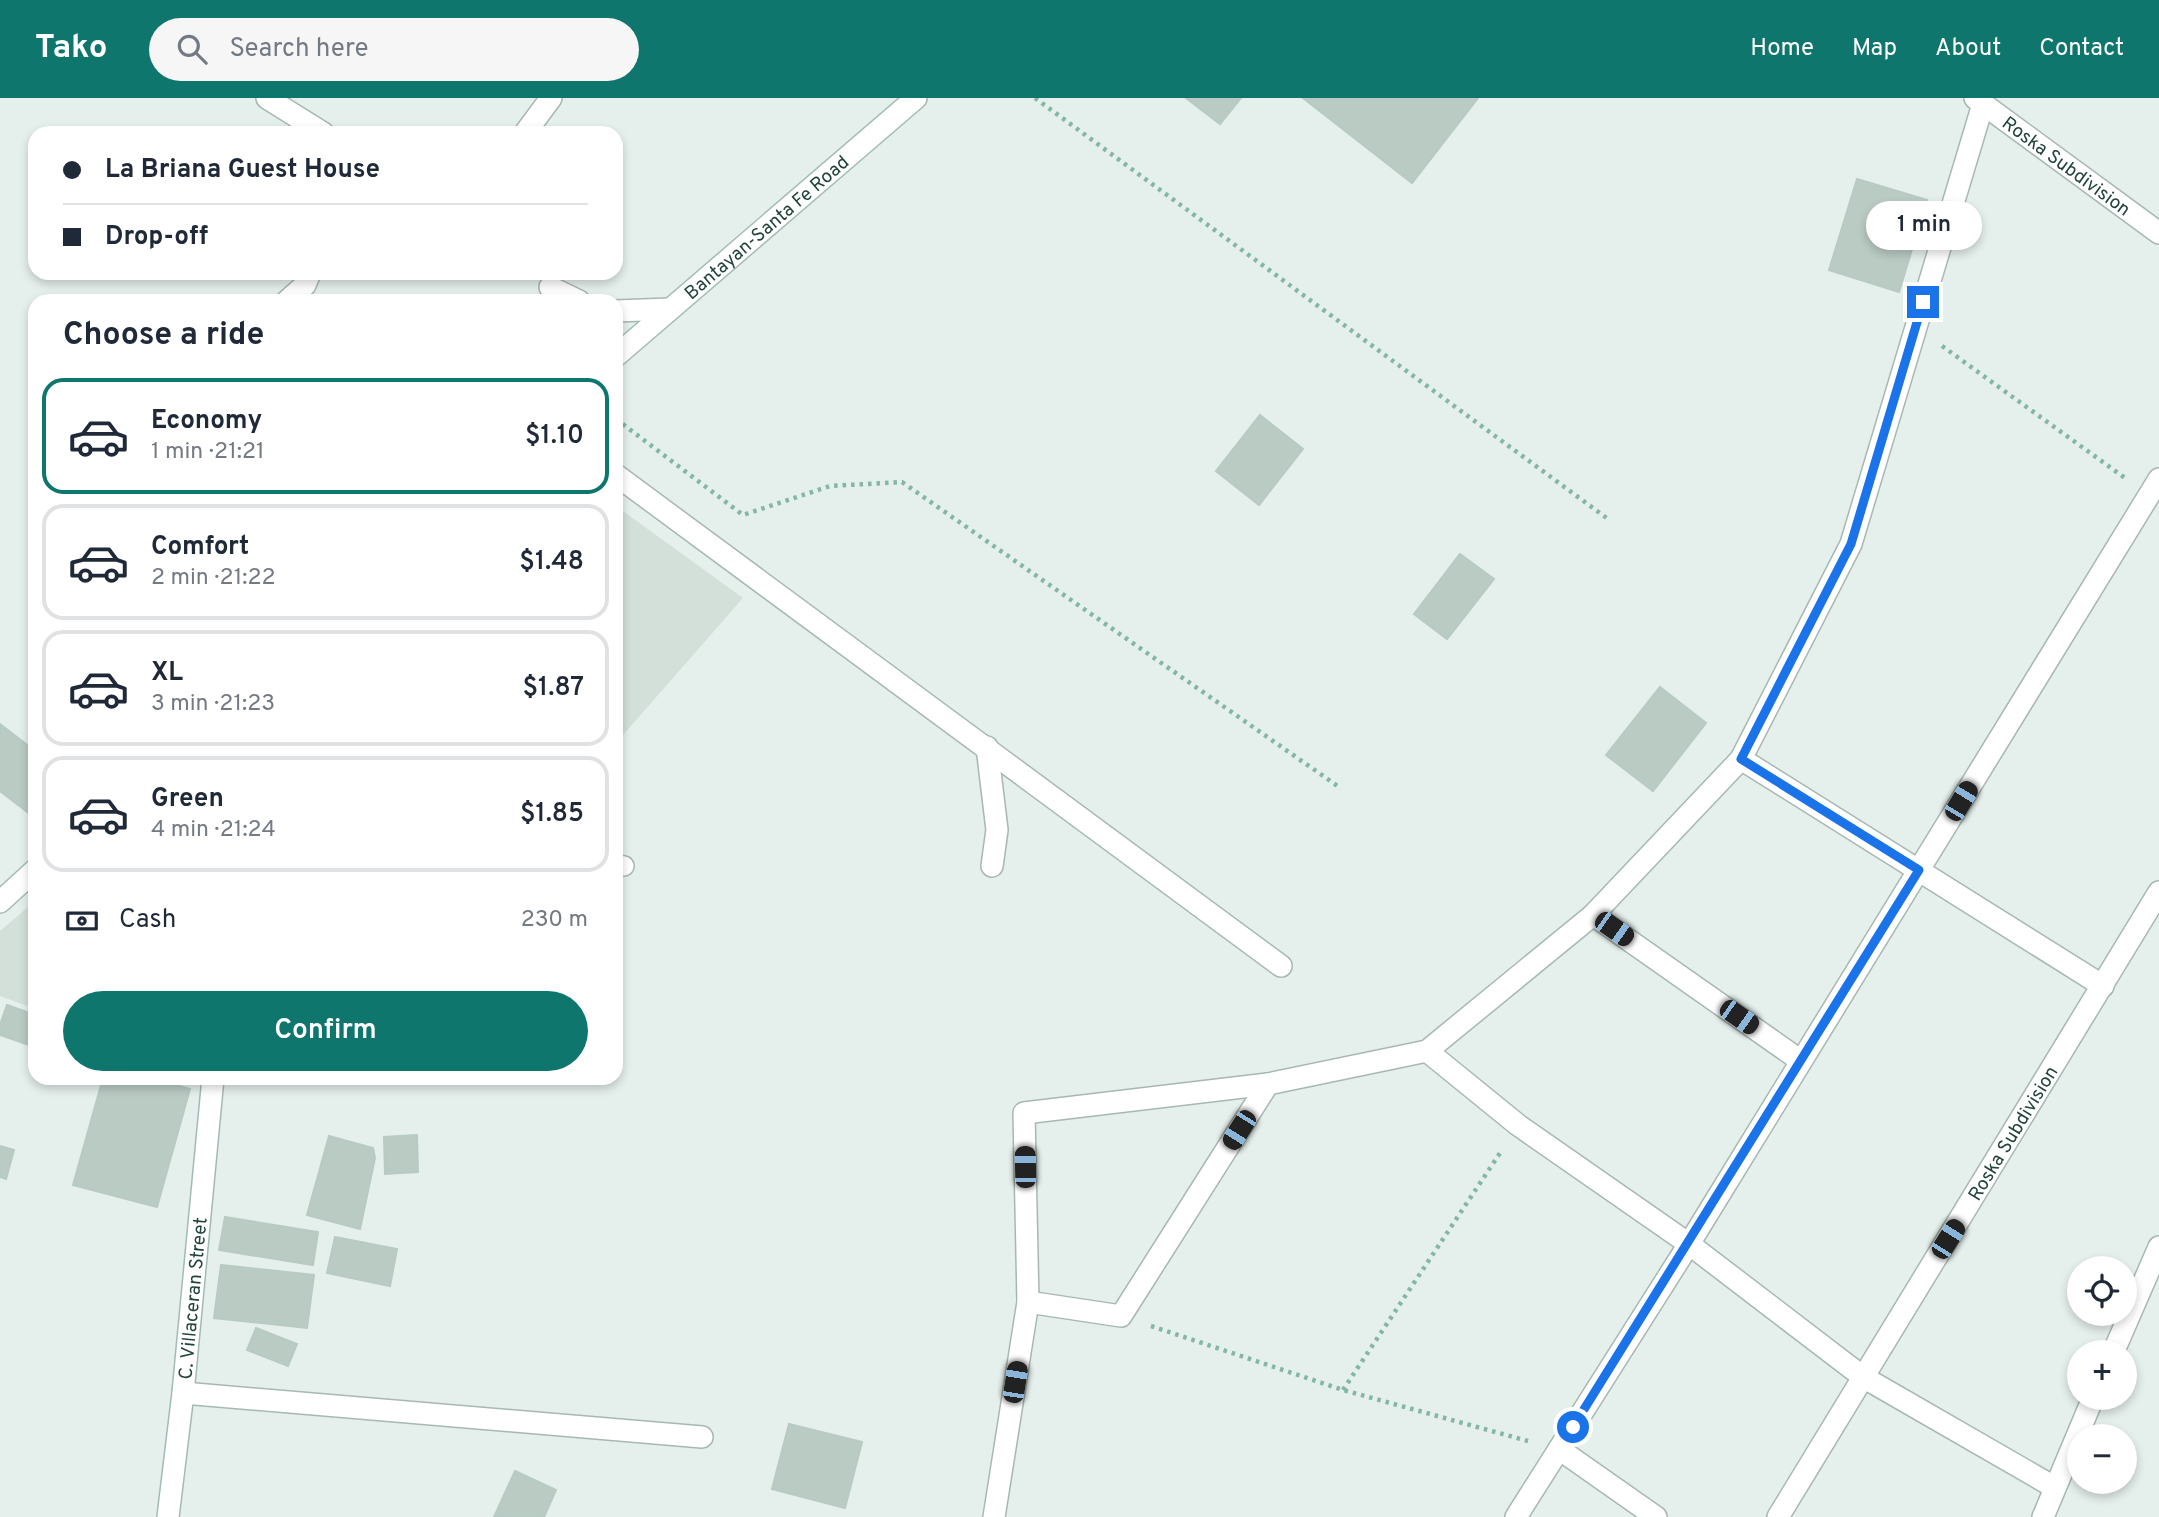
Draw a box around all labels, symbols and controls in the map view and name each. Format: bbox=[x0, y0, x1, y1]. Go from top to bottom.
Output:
search box bbox=[149, 18, 639, 81]
text: Tako bbox=[35, 28, 107, 70]
icon: search bbox=[173, 30, 211, 68]
text: Search here bbox=[229, 33, 368, 66]
text: Home bbox=[1750, 34, 1814, 64]
text: Map bbox=[1852, 34, 1897, 64]
text: About bbox=[1935, 34, 2001, 64]
text: Contact bbox=[2039, 34, 2124, 64]
street label: Roska Subdivision bbox=[1997, 112, 2135, 222]
street label: Bantayan-Santa Fe Road bbox=[680, 151, 855, 306]
text: La Briana Guest House bbox=[105, 154, 380, 187]
callout: 1 min bbox=[1865, 200, 1981, 250]
text: 1 min bbox=[1897, 211, 1951, 240]
text: Drop-off bbox=[105, 221, 208, 254]
route end bbox=[1907, 286, 1939, 318]
text: Choose a ride bbox=[63, 316, 264, 356]
icon: car bbox=[67, 405, 130, 468]
text: Economy bbox=[151, 405, 262, 438]
text: $1.10 bbox=[525, 420, 584, 453]
text: 1 min · 21:21 bbox=[151, 438, 265, 467]
icon: car bbox=[67, 531, 130, 594]
text: Comfort bbox=[151, 531, 249, 564]
text: $1.48 bbox=[519, 546, 584, 579]
text: 2 min · 21:22 bbox=[151, 564, 276, 593]
icon: car bbox=[67, 657, 130, 720]
text: XL bbox=[151, 657, 183, 690]
text: $1.87 bbox=[523, 672, 584, 705]
text: 3 min · 21:23 bbox=[151, 690, 275, 719]
car bbox=[1942, 778, 1981, 824]
icon: car bbox=[67, 783, 130, 846]
text: Green bbox=[151, 783, 224, 816]
text: $1.85 bbox=[520, 798, 584, 831]
text: 4 min · 21:24 bbox=[151, 816, 276, 845]
icon: cash bbox=[63, 902, 101, 940]
text: Cash bbox=[119, 904, 176, 937]
text: 230 m bbox=[521, 906, 588, 935]
car bbox=[1591, 908, 1638, 950]
button: Confirm bbox=[63, 991, 588, 1071]
car bbox=[1716, 996, 1763, 1038]
street label: Roska Subdivision bbox=[1964, 1062, 2064, 1206]
car bbox=[1219, 1107, 1260, 1153]
car bbox=[1015, 1146, 1036, 1188]
street label: C. Villaceran Street bbox=[174, 1216, 214, 1381]
car bbox=[1928, 1216, 1969, 1262]
map controls bbox=[2067, 1256, 2137, 1494]
button: locate bbox=[2067, 1256, 2137, 1326]
button: + bbox=[2067, 1340, 2137, 1410]
car bbox=[1002, 1360, 1029, 1404]
route start bbox=[1557, 1411, 1589, 1443]
button: − bbox=[2067, 1424, 2137, 1494]

